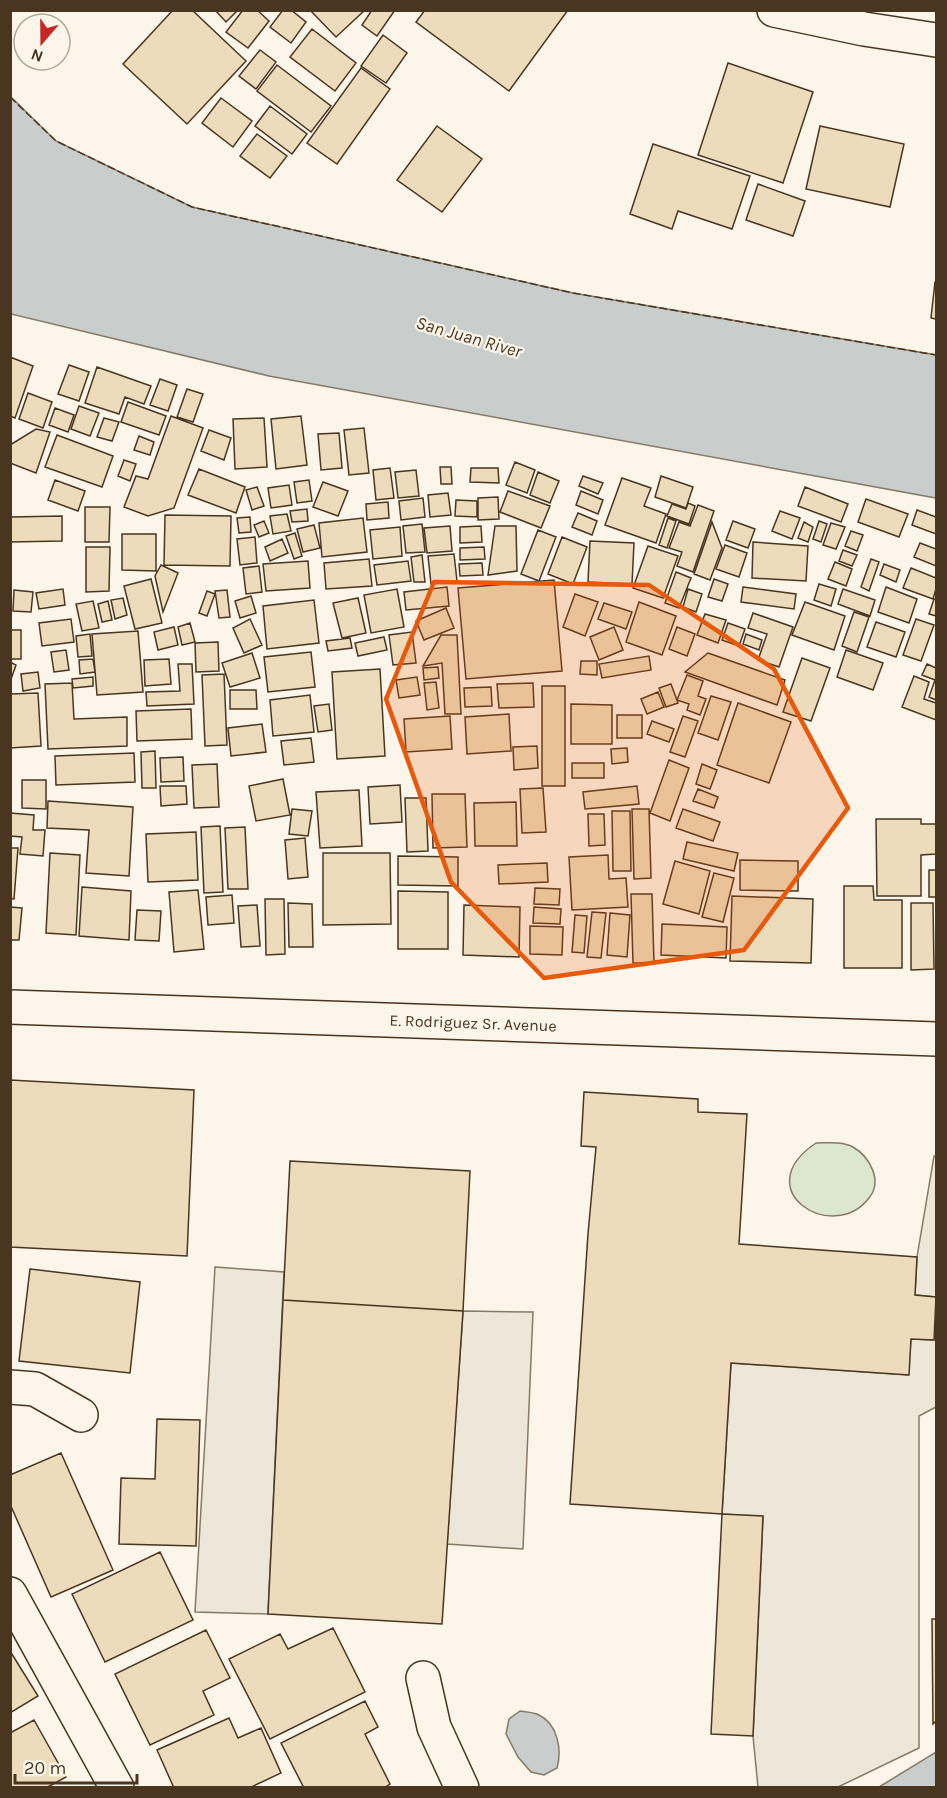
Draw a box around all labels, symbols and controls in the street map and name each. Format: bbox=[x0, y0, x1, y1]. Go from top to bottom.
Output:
north arrow bbox=[12, 12, 72, 72]
text: N bbox=[28, 45, 46, 67]
water label: San Juan River bbox=[414, 311, 525, 363]
street label: E. Rodriguez Sr. Avenue bbox=[389, 1011, 557, 1035]
scale bar bbox=[15, 1747, 136, 1785]
text: 20 m bbox=[24, 1757, 66, 1779]

